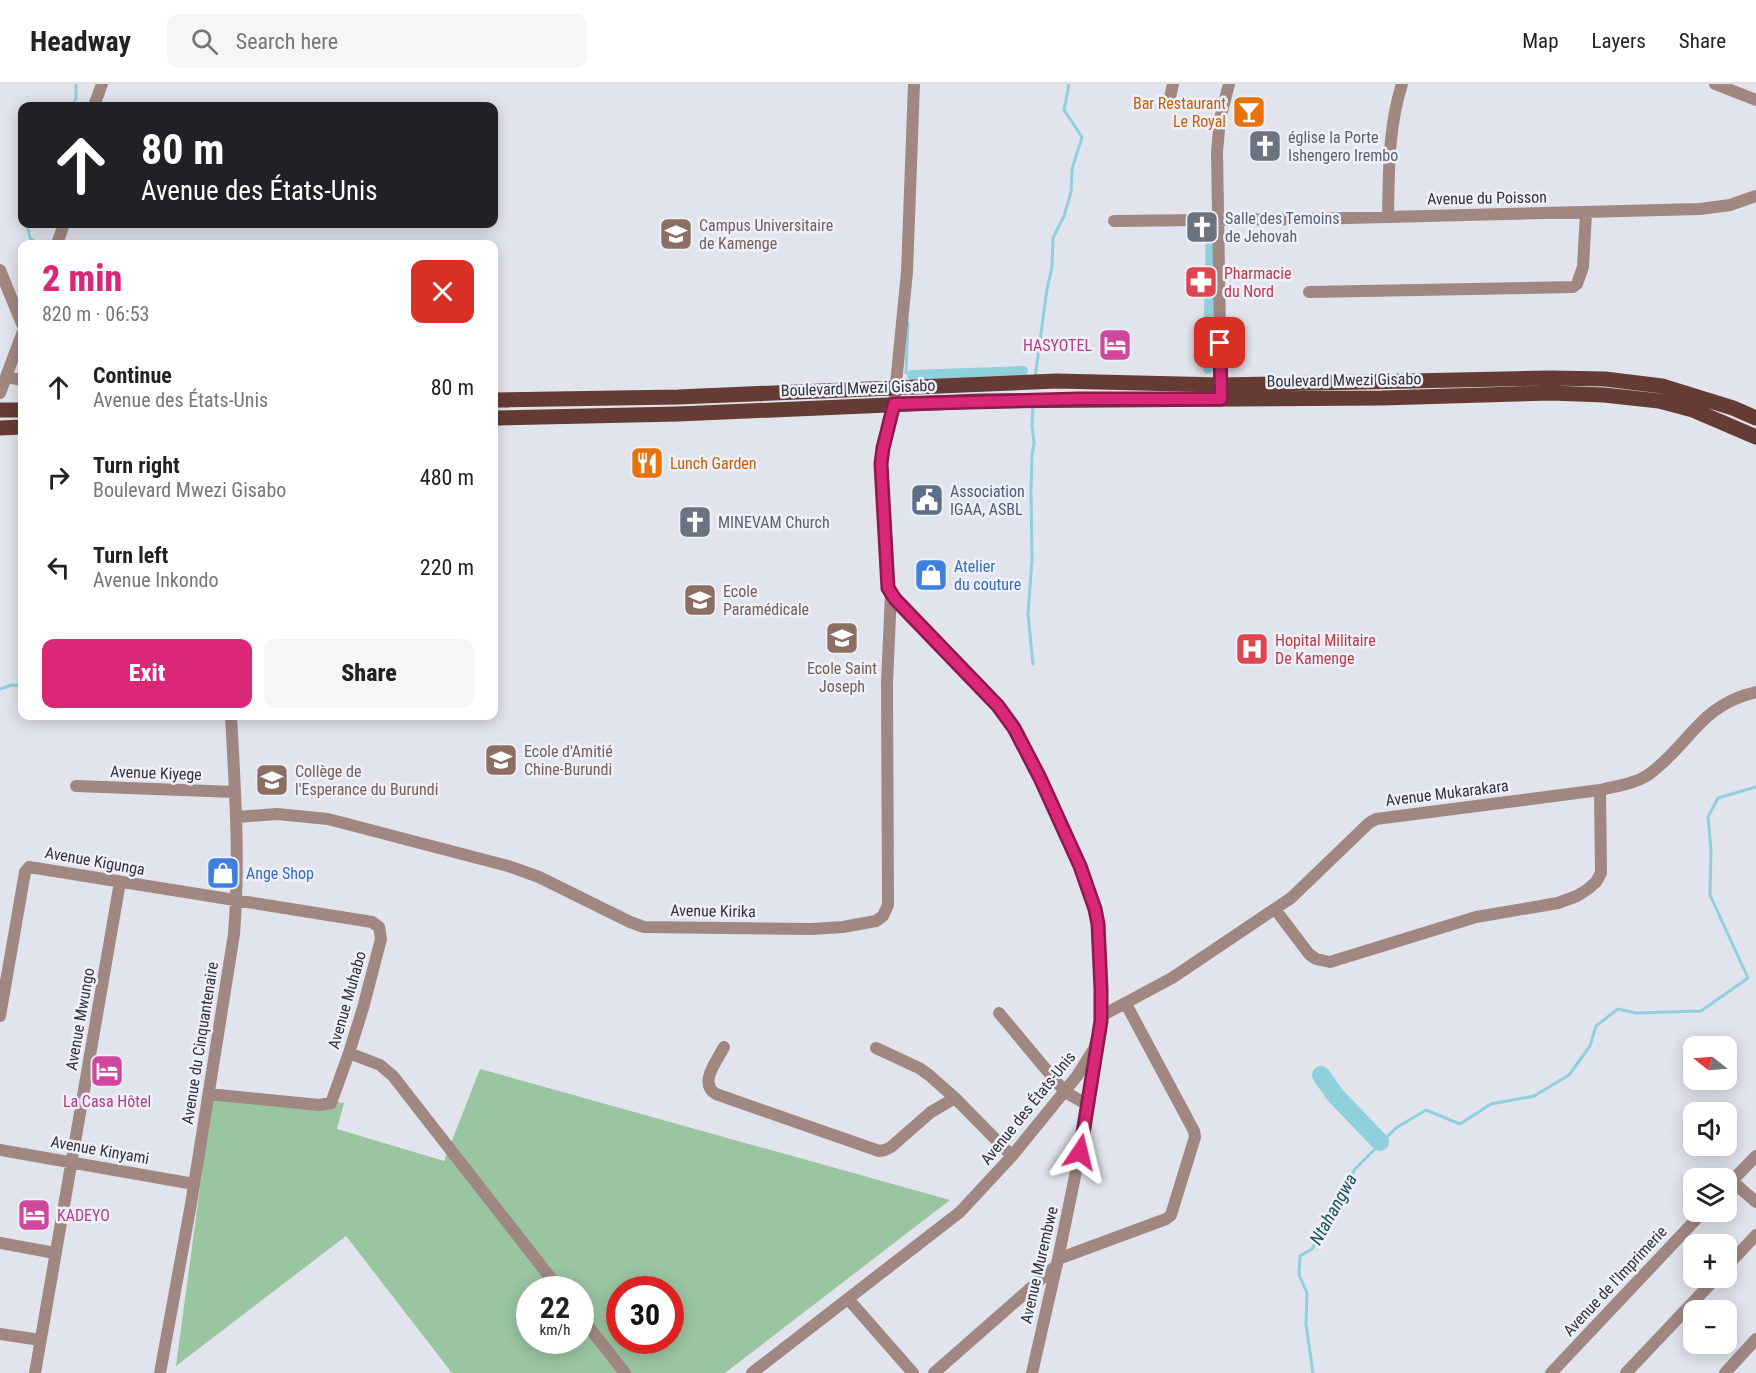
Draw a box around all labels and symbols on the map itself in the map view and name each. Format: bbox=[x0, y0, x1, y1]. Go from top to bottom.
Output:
place label: Bar Restaurant Le Royal bbox=[1133, 94, 1226, 131]
bar icon: Bar Restaurant Le Royal bbox=[1231, 94, 1267, 130]
church icon: église la Porte Ishengero Irembo bbox=[1247, 128, 1283, 164]
place label: église la Porte Ishengero Irembo bbox=[1288, 128, 1398, 165]
street label: Avenue du Poisson bbox=[1427, 187, 1547, 209]
church icon: Salle des Temoins de Jehovah bbox=[1184, 209, 1220, 245]
place label: Salle des Temoins de Jehovah bbox=[1225, 209, 1339, 246]
school or university icon: Campus Universitaire de Kamenge bbox=[658, 216, 694, 252]
place label: Campus Universitaire de Kamenge bbox=[699, 216, 833, 253]
pharmacy icon: Pharmacie du Nord bbox=[1183, 264, 1219, 300]
place label: Pharmacie du Nord bbox=[1224, 264, 1291, 301]
pin bbox=[1194, 317, 1245, 368]
hotel icon: HASYOTEL bbox=[1097, 327, 1133, 363]
place label: HASYOTEL bbox=[1023, 336, 1092, 355]
street label: Boulevard Mwezi Gisabo bbox=[1267, 369, 1421, 391]
street label: Boulevard Mwezi Gisabo bbox=[780, 376, 936, 400]
restaurant icon: Lunch Garden bbox=[629, 445, 665, 481]
place label: Lunch Garden bbox=[670, 454, 757, 473]
public building icon: Association IGAA, ASBL bbox=[909, 482, 945, 518]
place label: Association IGAA, ASBL bbox=[950, 482, 1025, 519]
church icon: MINEVAM Church bbox=[677, 504, 713, 540]
place label: MINEVAM Church bbox=[718, 513, 830, 532]
shop icon: Atelier du couture bbox=[913, 557, 949, 593]
place label: Atelier du couture bbox=[954, 557, 1021, 594]
school or university icon: Ecole Paramédicale bbox=[682, 582, 718, 618]
place label: Ecole Paramédicale bbox=[723, 582, 809, 619]
school or university icon: Ecole Saint Joseph bbox=[824, 620, 860, 656]
hospital icon: Hopital Militaire De Kamenge bbox=[1234, 631, 1270, 667]
place label: Hopital Militaire De Kamenge bbox=[1275, 631, 1376, 668]
place label: Ecole Saint Joseph bbox=[807, 659, 877, 696]
school or university icon: Ecole d'Amitié Chine-Burundi bbox=[483, 742, 519, 778]
place label: Ecole d'Amitié Chine-Burundi bbox=[524, 742, 613, 779]
street label: Avenue Kiyege bbox=[110, 762, 202, 784]
school or university icon: Collège de l'Esperance du Burundi bbox=[254, 762, 290, 798]
place label: Collège de l'Esperance du Burundi bbox=[295, 762, 438, 799]
street label: Avenue Mukarakara bbox=[1384, 776, 1510, 810]
street label: Avenue Kigunga bbox=[44, 843, 146, 879]
shop icon: Ange Shop bbox=[205, 855, 241, 891]
place label: Ange Shop bbox=[246, 864, 314, 883]
street label: Avenue Kirika bbox=[670, 901, 756, 921]
street label: Avenue Muhabo bbox=[324, 949, 370, 1051]
street label: Avenue du Cinquantenaire bbox=[178, 960, 222, 1126]
street label: Avenue Mwungo bbox=[62, 966, 98, 1072]
north arrow bbox=[1683, 1036, 1737, 1090]
street label: Avenue des États-Unis bbox=[977, 1048, 1079, 1168]
hotel icon: La Casa Hôtel bbox=[89, 1053, 125, 1089]
place label: La Casa Hôtel bbox=[63, 1092, 151, 1111]
position arrow bbox=[1048, 1120, 1112, 1184]
street label: Avenue Kinyami bbox=[49, 1132, 151, 1168]
water label: Ntahangwa bbox=[1305, 1170, 1361, 1248]
hotel icon: KADEYO bbox=[16, 1197, 52, 1233]
street label: Avenue Murembwe bbox=[1016, 1205, 1062, 1325]
place label: KADEYO bbox=[57, 1206, 110, 1225]
street label: Avenue de l'Imprimerie bbox=[1559, 1222, 1671, 1340]
speed limit sign: 30 bbox=[606, 1276, 684, 1354]

